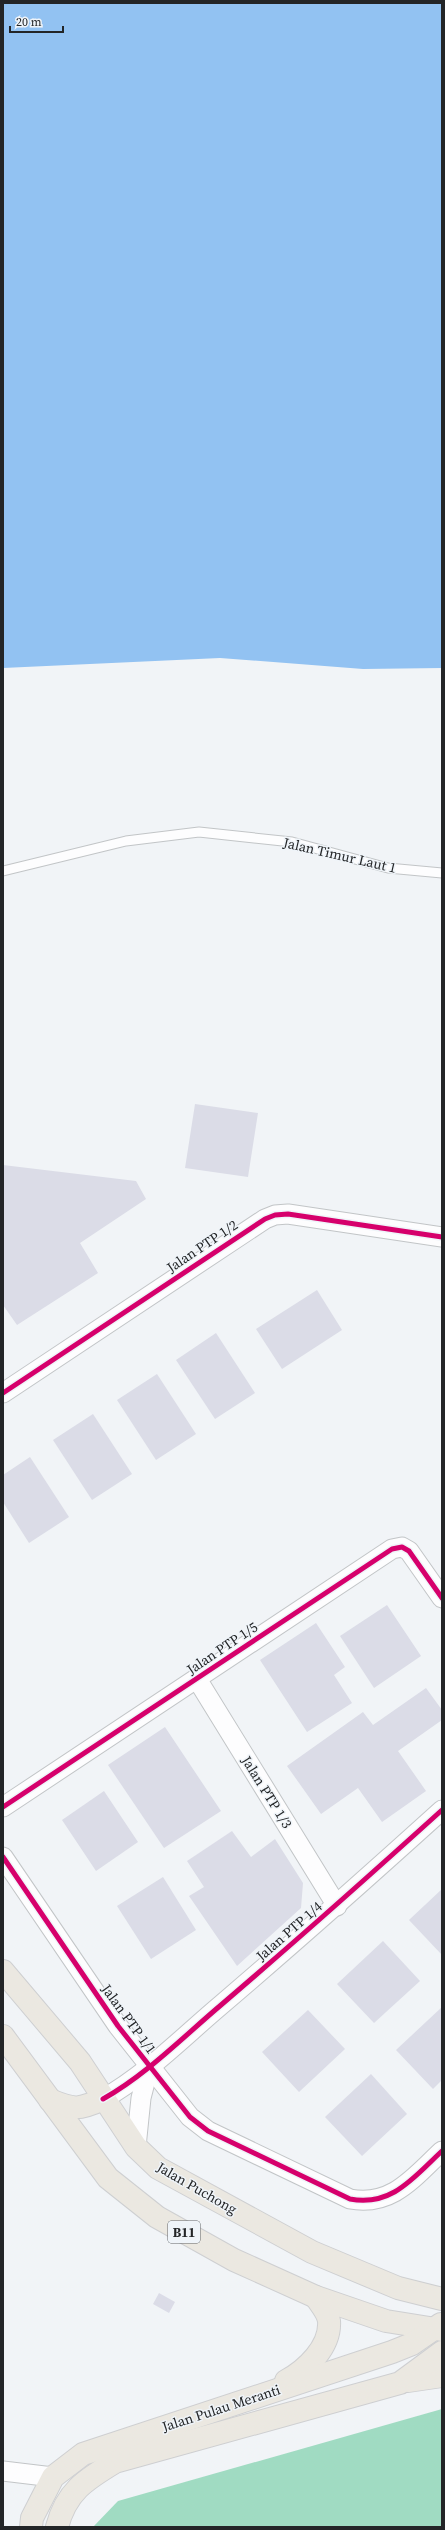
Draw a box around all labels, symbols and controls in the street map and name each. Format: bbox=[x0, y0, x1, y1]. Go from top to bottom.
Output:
scale bar bbox=[10, 8, 63, 34]
text: 20 m bbox=[16, 14, 42, 30]
street label: Jalan Timur Laut 1 bbox=[280, 832, 399, 878]
street label: Jalan PTP 1/2 bbox=[162, 1215, 242, 1278]
street label: Jalan PTP 1/5 bbox=[182, 1617, 262, 1680]
street label: Jalan PTP 1/3 bbox=[236, 1751, 297, 1832]
street label: Jalan PTP 1/4 bbox=[251, 1897, 326, 1966]
street label: Jalan PTP 1/1 bbox=[96, 1979, 161, 2058]
street label: Jalan Puchong bbox=[152, 2156, 241, 2219]
road number: B11 bbox=[168, 2221, 200, 2243]
street label: Jalan Pulau Meranti bbox=[158, 2379, 283, 2437]

